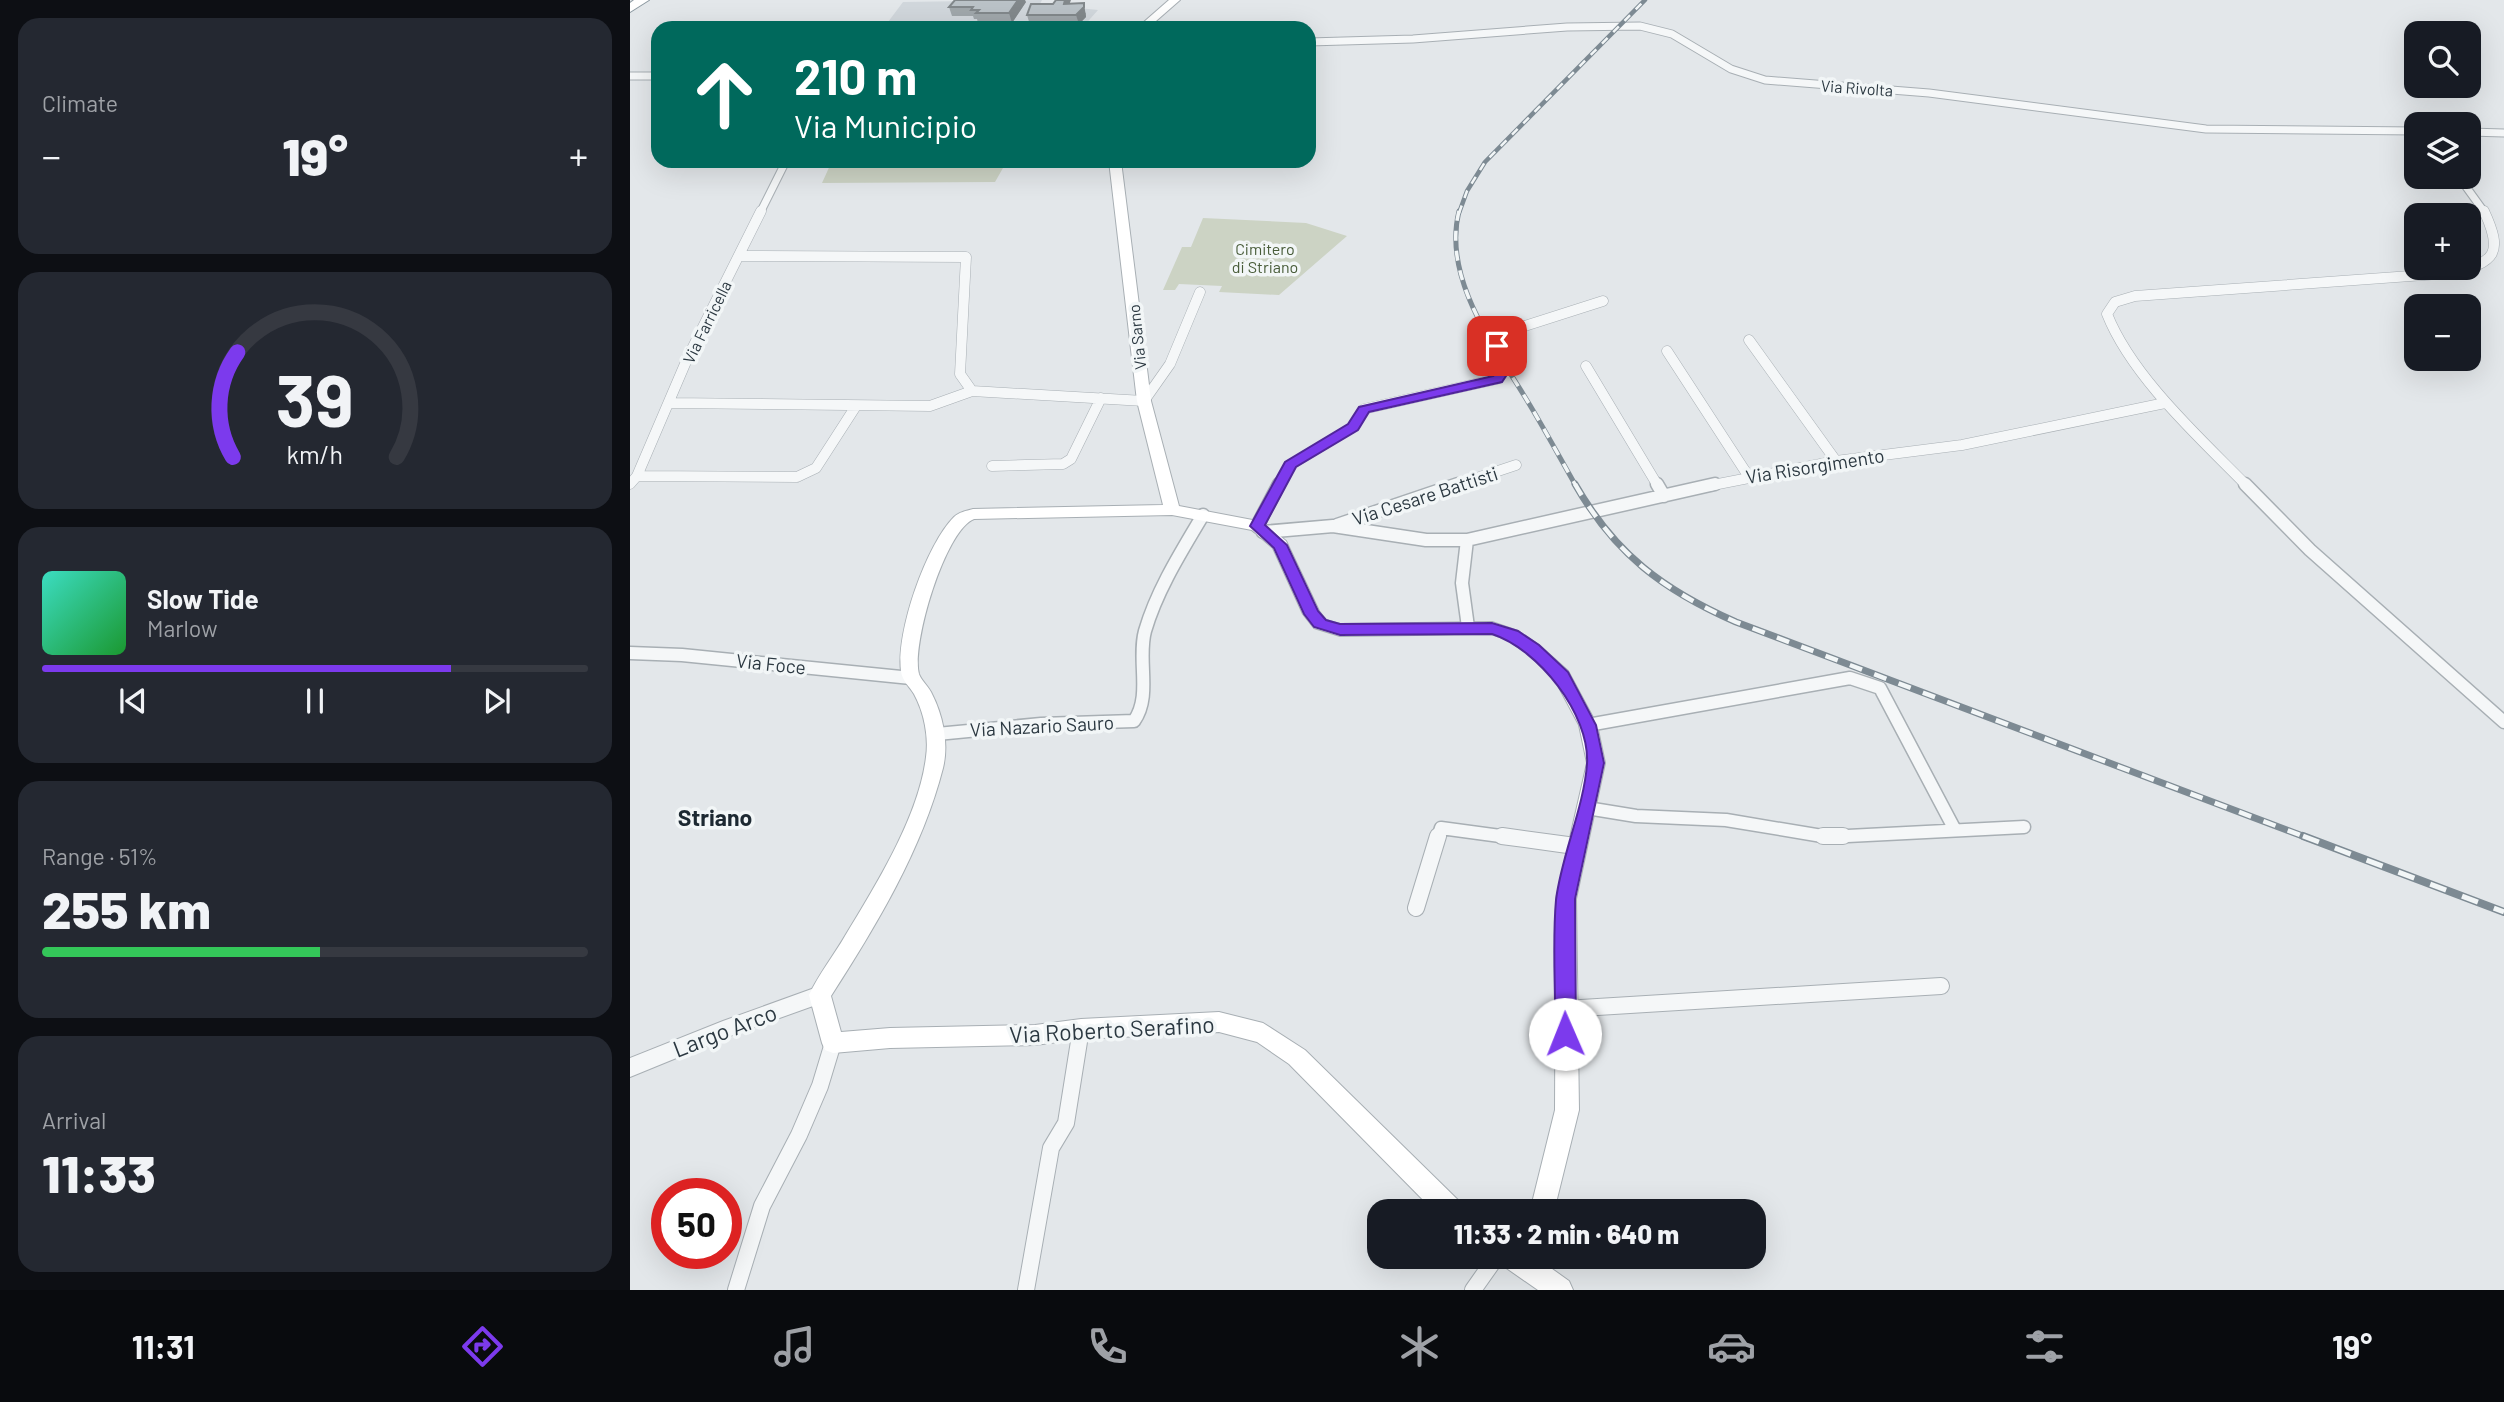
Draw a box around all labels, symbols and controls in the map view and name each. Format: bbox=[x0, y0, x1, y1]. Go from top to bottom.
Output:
map controls bbox=[2404, 21, 2481, 371]
button: search bbox=[2404, 21, 2481, 98]
text: 210 m bbox=[794, 46, 917, 105]
icon: ahead bbox=[679, 49, 770, 140]
street label: Via Rivolta bbox=[1820, 75, 1894, 100]
text: Climate bbox=[42, 89, 118, 117]
text: Via Municipio bbox=[794, 106, 977, 144]
button: layers bbox=[2404, 112, 2481, 189]
text: 19° bbox=[282, 124, 348, 186]
text: − bbox=[42, 132, 61, 178]
text: + bbox=[569, 132, 588, 178]
button: + bbox=[2404, 203, 2481, 280]
park label: Cimitero di Striano bbox=[1232, 239, 1298, 276]
street label: Via Farricella bbox=[678, 277, 735, 366]
button: − bbox=[2404, 294, 2481, 371]
street label: Via Sarno bbox=[1124, 304, 1149, 371]
pin bbox=[1467, 316, 1527, 376]
icon: arrive bbox=[1478, 327, 1516, 365]
text: 39 bbox=[276, 354, 354, 442]
text: km/h bbox=[287, 438, 343, 468]
street label: Via Risorgimento bbox=[1744, 443, 1886, 488]
street label: Via Cesare Battisti bbox=[1349, 461, 1500, 530]
text: Slow Tide bbox=[147, 583, 259, 614]
text: Marlow bbox=[147, 614, 218, 642]
street label: Via Foce bbox=[735, 648, 807, 679]
icon: previous bbox=[114, 682, 152, 720]
icon: pause bbox=[296, 682, 334, 720]
icon: next bbox=[478, 682, 516, 720]
street label: Via Nazario Sauro bbox=[969, 710, 1115, 741]
district label: Striano bbox=[678, 803, 752, 831]
text: Range · 51% bbox=[42, 842, 158, 870]
text: 255 km bbox=[42, 877, 211, 939]
street label: Largo Arco bbox=[669, 997, 781, 1063]
position arrow bbox=[1528, 997, 1602, 1071]
street label: Via Roberto Serafino bbox=[1009, 1010, 1215, 1048]
text: Arrival bbox=[42, 1106, 106, 1134]
text: 11:33 bbox=[42, 1141, 156, 1203]
speed limit sign: 50 bbox=[651, 1178, 742, 1269]
text: 11:33 · 2 min · 640 m bbox=[1454, 1218, 1679, 1249]
icon: directions bbox=[458, 1322, 507, 1371]
icon: music bbox=[770, 1322, 819, 1371]
icon: phone bbox=[1083, 1322, 1132, 1371]
icon: climate bbox=[1395, 1322, 1444, 1371]
icon: car bbox=[1707, 1322, 1756, 1371]
icon: filters bbox=[2020, 1322, 2069, 1371]
text: 11:31 bbox=[132, 1327, 195, 1365]
text: 19° bbox=[2332, 1327, 2372, 1365]

